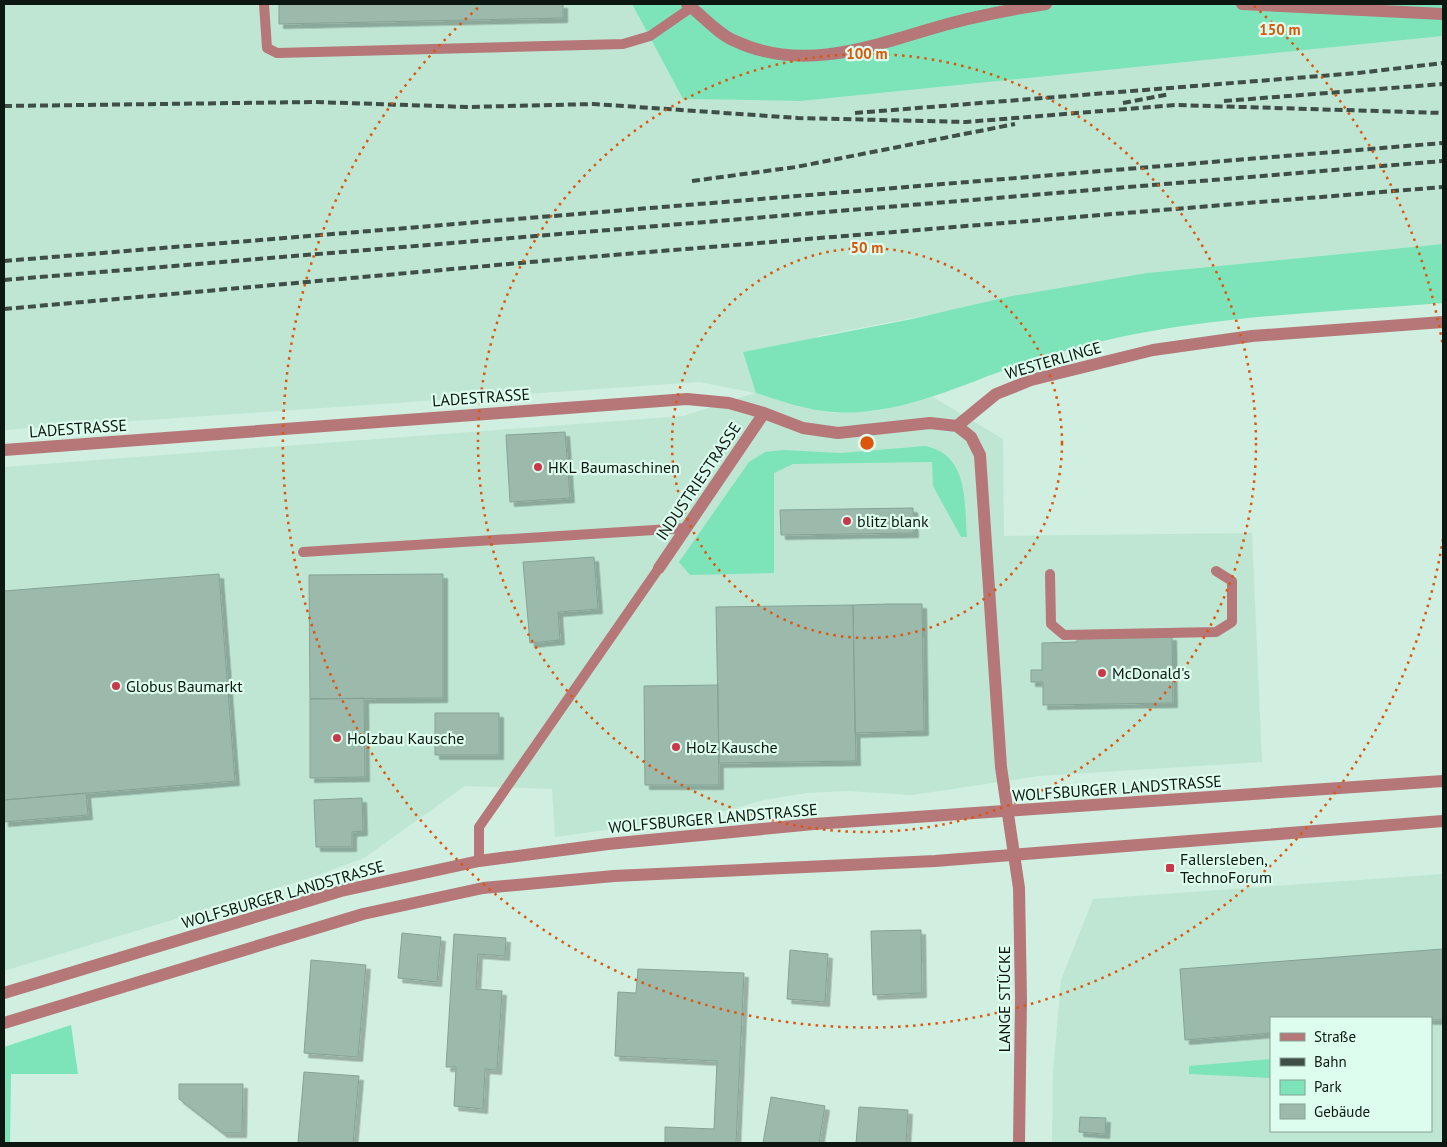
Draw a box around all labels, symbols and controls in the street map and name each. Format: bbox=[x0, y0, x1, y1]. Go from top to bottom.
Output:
text: 150 m bbox=[1259, 20, 1301, 39]
text: 100 m bbox=[846, 44, 888, 63]
text: 50 m bbox=[851, 238, 883, 257]
street label: WESTERLINGE bbox=[1002, 337, 1104, 383]
street label: LADESTRASSE bbox=[431, 384, 531, 410]
street label: LADESTRASSE bbox=[28, 415, 128, 441]
street label: INDUSTRIESTRASSE bbox=[651, 418, 745, 544]
centre of rings bbox=[858, 434, 876, 452]
place label: HKL Baumaschinen bbox=[548, 457, 680, 477]
marker: HKL Baumaschinen bbox=[532, 461, 544, 473]
place label: blitz blank bbox=[857, 511, 929, 531]
marker: blitz blank bbox=[841, 515, 853, 527]
place label: McDonald's bbox=[1112, 663, 1190, 683]
marker: McDonald's bbox=[1096, 667, 1108, 679]
place label: Globus Baumarkt bbox=[126, 676, 243, 696]
marker: Globus Baumarkt bbox=[110, 680, 122, 692]
place label: Holzbau Kausche bbox=[347, 728, 464, 748]
marker: Holzbau Kausche bbox=[331, 732, 343, 744]
place label: Holz Kausche bbox=[686, 737, 778, 757]
marker: Holz Kausche bbox=[670, 741, 682, 753]
street label: WOLFSBURGER LANDSTRASSE bbox=[1012, 771, 1222, 805]
street label: WOLFSBURGER LANDSTRASSE bbox=[608, 799, 818, 837]
place label: Fallersleben, TechnoForum bbox=[1180, 849, 1272, 887]
street label: WOLFSBURGER LANDSTRASSE bbox=[179, 855, 387, 933]
marker: Fallersleben, TechnoForum bbox=[1164, 862, 1176, 874]
street label: LANGE STÜCKE bbox=[994, 946, 1014, 1052]
legend bbox=[1270, 1017, 1432, 1132]
text: Straße bbox=[1314, 1027, 1356, 1046]
text: Bahn bbox=[1314, 1052, 1347, 1071]
text: Park bbox=[1314, 1077, 1342, 1096]
text: Gebäude bbox=[1314, 1102, 1370, 1121]

